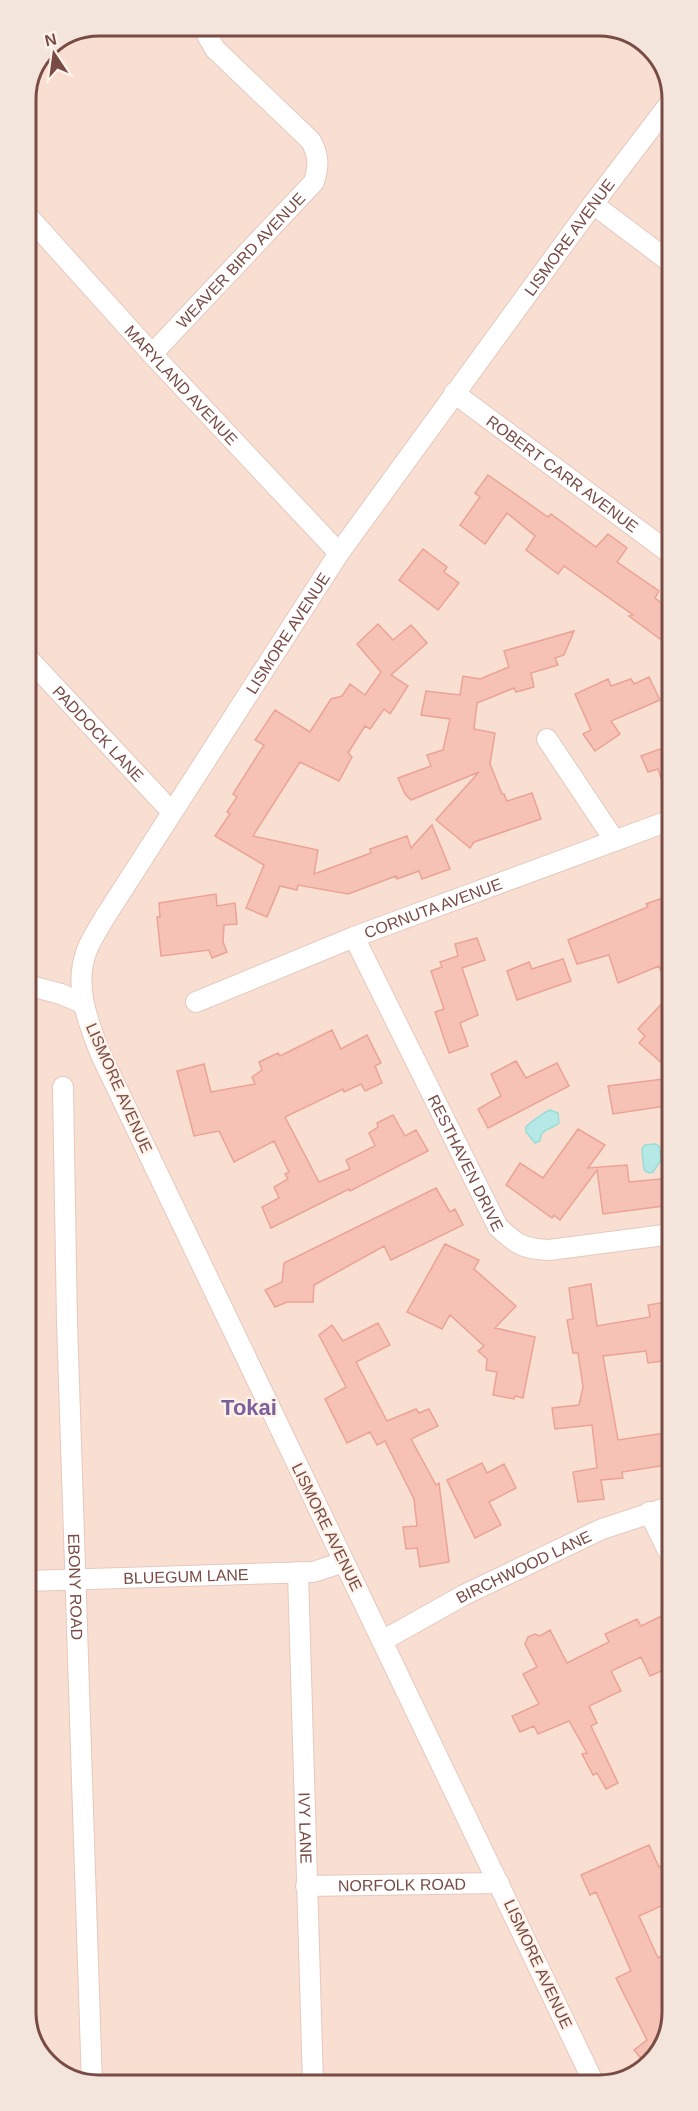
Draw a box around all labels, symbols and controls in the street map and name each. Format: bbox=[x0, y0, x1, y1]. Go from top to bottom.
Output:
north arrow bbox=[24, 24, 84, 84]
text: N bbox=[43, 30, 58, 49]
street label: LISMORE AVENUE bbox=[521, 176, 618, 299]
street label: WEAVER BIRD AVENUE bbox=[173, 189, 308, 331]
street label: MARYLAND AVENUE bbox=[122, 322, 241, 448]
street label: ROBERT CARR AVENUE bbox=[483, 412, 641, 535]
street label: LISMORE AVENUE bbox=[242, 569, 333, 697]
street label: PADDOCK LANE bbox=[50, 682, 147, 785]
street label: CORNUTA AVENUE bbox=[362, 875, 504, 941]
street label: LISMORE AVENUE bbox=[83, 1021, 155, 1155]
street label: RESTHAVEN DRIVE bbox=[425, 1092, 507, 1234]
district label: Tokai bbox=[221, 1395, 277, 1420]
street label: LISMORE AVENUE bbox=[289, 1460, 365, 1594]
street label: BIRCHWOOD LANE bbox=[453, 1527, 594, 1606]
street label: EBONY ROAD bbox=[65, 1533, 86, 1640]
street label: BLUEGUM LANE bbox=[123, 1566, 249, 1586]
street label: IVY LANE bbox=[296, 1792, 315, 1864]
street label: NORFOLK ROAD bbox=[338, 1875, 466, 1894]
street label: LISMORE AVENUE bbox=[501, 1897, 575, 2031]

